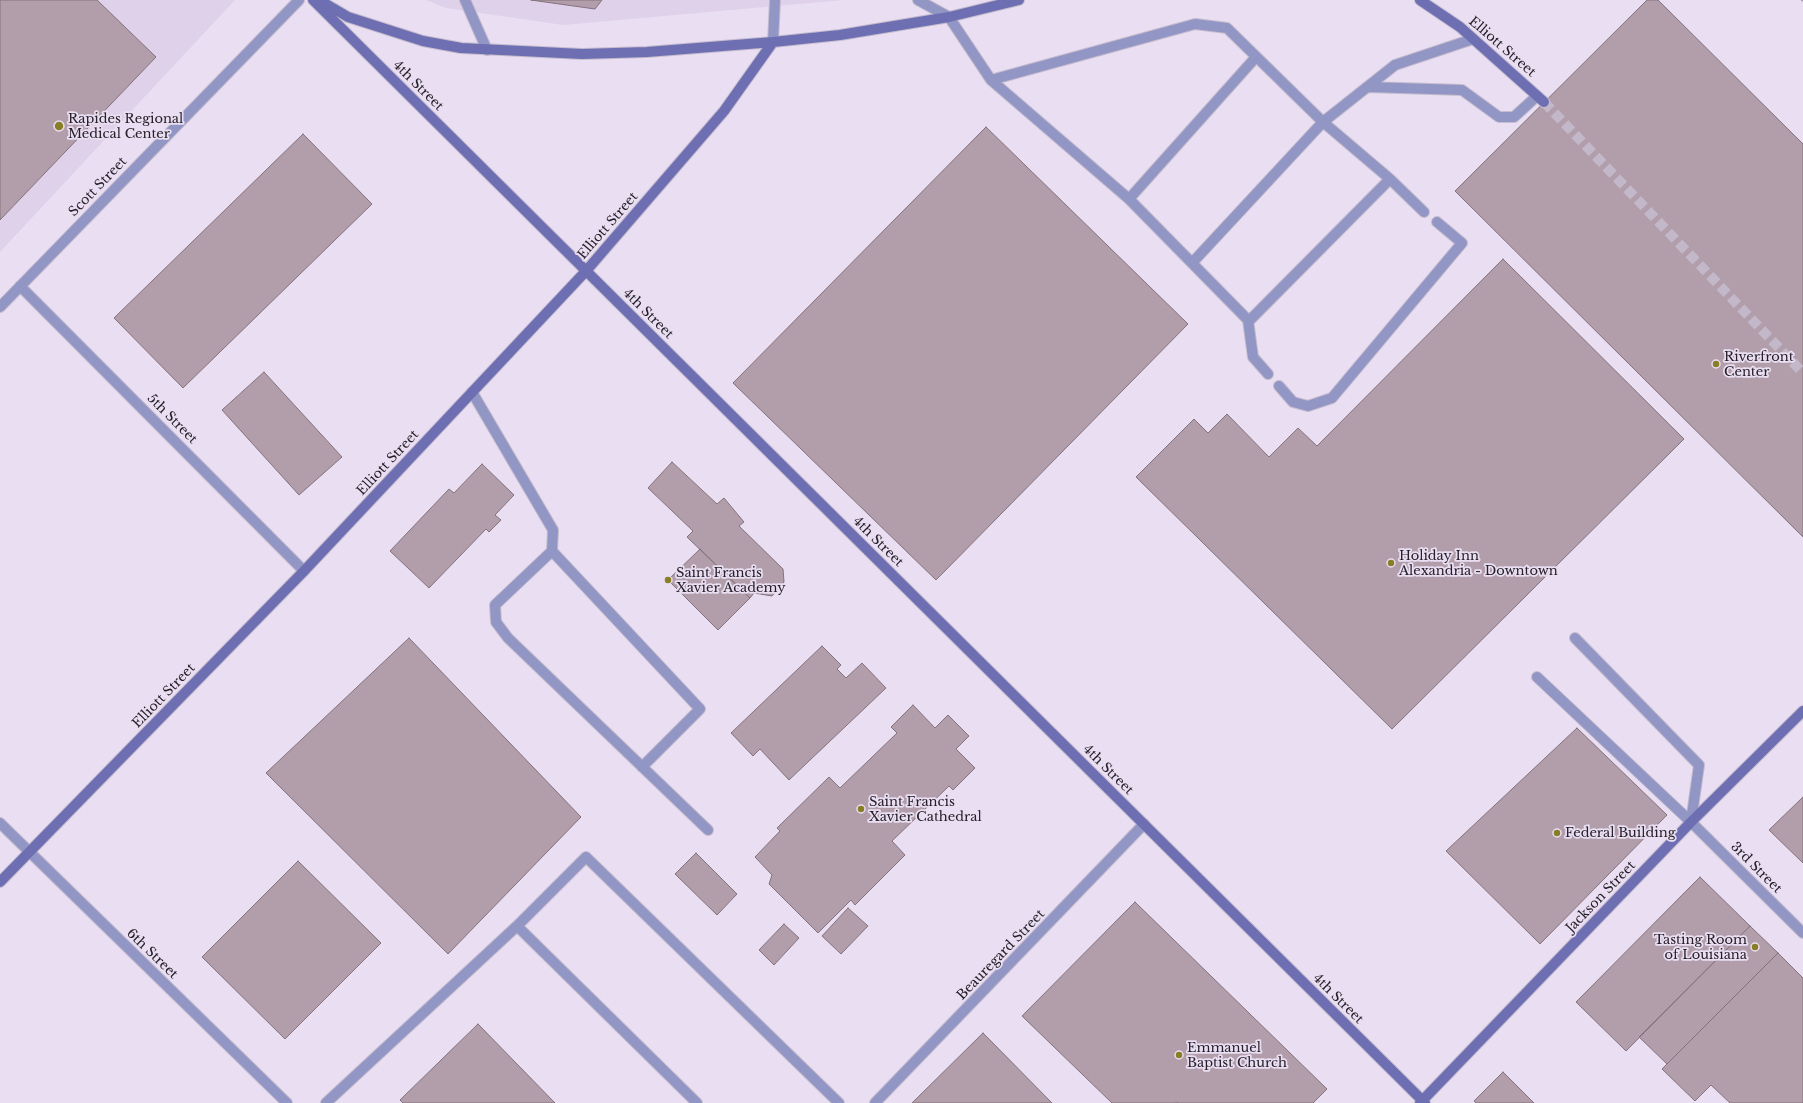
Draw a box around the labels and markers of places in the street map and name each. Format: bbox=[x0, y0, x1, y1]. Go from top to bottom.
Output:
place label: Rapides Regional Medical Center bbox=[68, 111, 183, 142]
marker: Rapides Regional Medical Center bbox=[53, 120, 65, 132]
place label: Riverfront Center bbox=[1724, 349, 1794, 380]
marker: Riverfront Center bbox=[1711, 359, 1721, 369]
place label: Holiday Inn Alexandria - Downtown bbox=[1399, 548, 1558, 579]
marker: Holiday Inn Alexandria - Downtown bbox=[1386, 558, 1396, 568]
place label: Saint Francis Xavier Academy bbox=[676, 565, 786, 596]
marker: Saint Francis Xavier Academy bbox=[663, 575, 673, 585]
place label: Saint Francis Xavier Cathedral bbox=[869, 794, 982, 825]
marker: Saint Francis Xavier Cathedral bbox=[856, 804, 866, 814]
place label: Federal Building bbox=[1565, 825, 1675, 841]
marker: Federal Building bbox=[1552, 828, 1562, 838]
place label: Tasting Room of Louisiana bbox=[1654, 932, 1747, 963]
marker: Tasting Room of Louisiana bbox=[1750, 942, 1760, 952]
place label: Emmanuel Baptist Church bbox=[1187, 1040, 1287, 1071]
marker: Emmanuel Baptist Church bbox=[1174, 1050, 1184, 1060]

